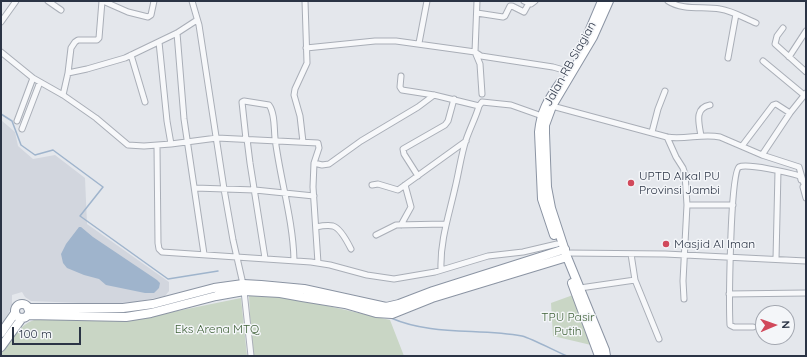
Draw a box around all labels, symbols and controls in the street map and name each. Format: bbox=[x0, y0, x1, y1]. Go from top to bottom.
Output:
street label: Jalan RB Siagian bbox=[541, 19, 599, 109]
place label: UPTD Alkal PU Provinsi Jambi bbox=[639, 169, 720, 197]
marker: UPTD Alkal PU Provinsi Jambi bbox=[626, 178, 636, 188]
place label: Masjid Al Iman bbox=[674, 237, 755, 251]
marker: Masjid Al Iman bbox=[661, 239, 671, 249]
north arrow bbox=[755, 305, 795, 345]
park label: TPU Pasir Putih bbox=[541, 310, 595, 338]
scale bar bbox=[14, 319, 83, 345]
text: N bbox=[779, 320, 793, 329]
park label: Eks Arena MTQ bbox=[175, 322, 259, 336]
text: 100 m bbox=[19, 326, 52, 341]

